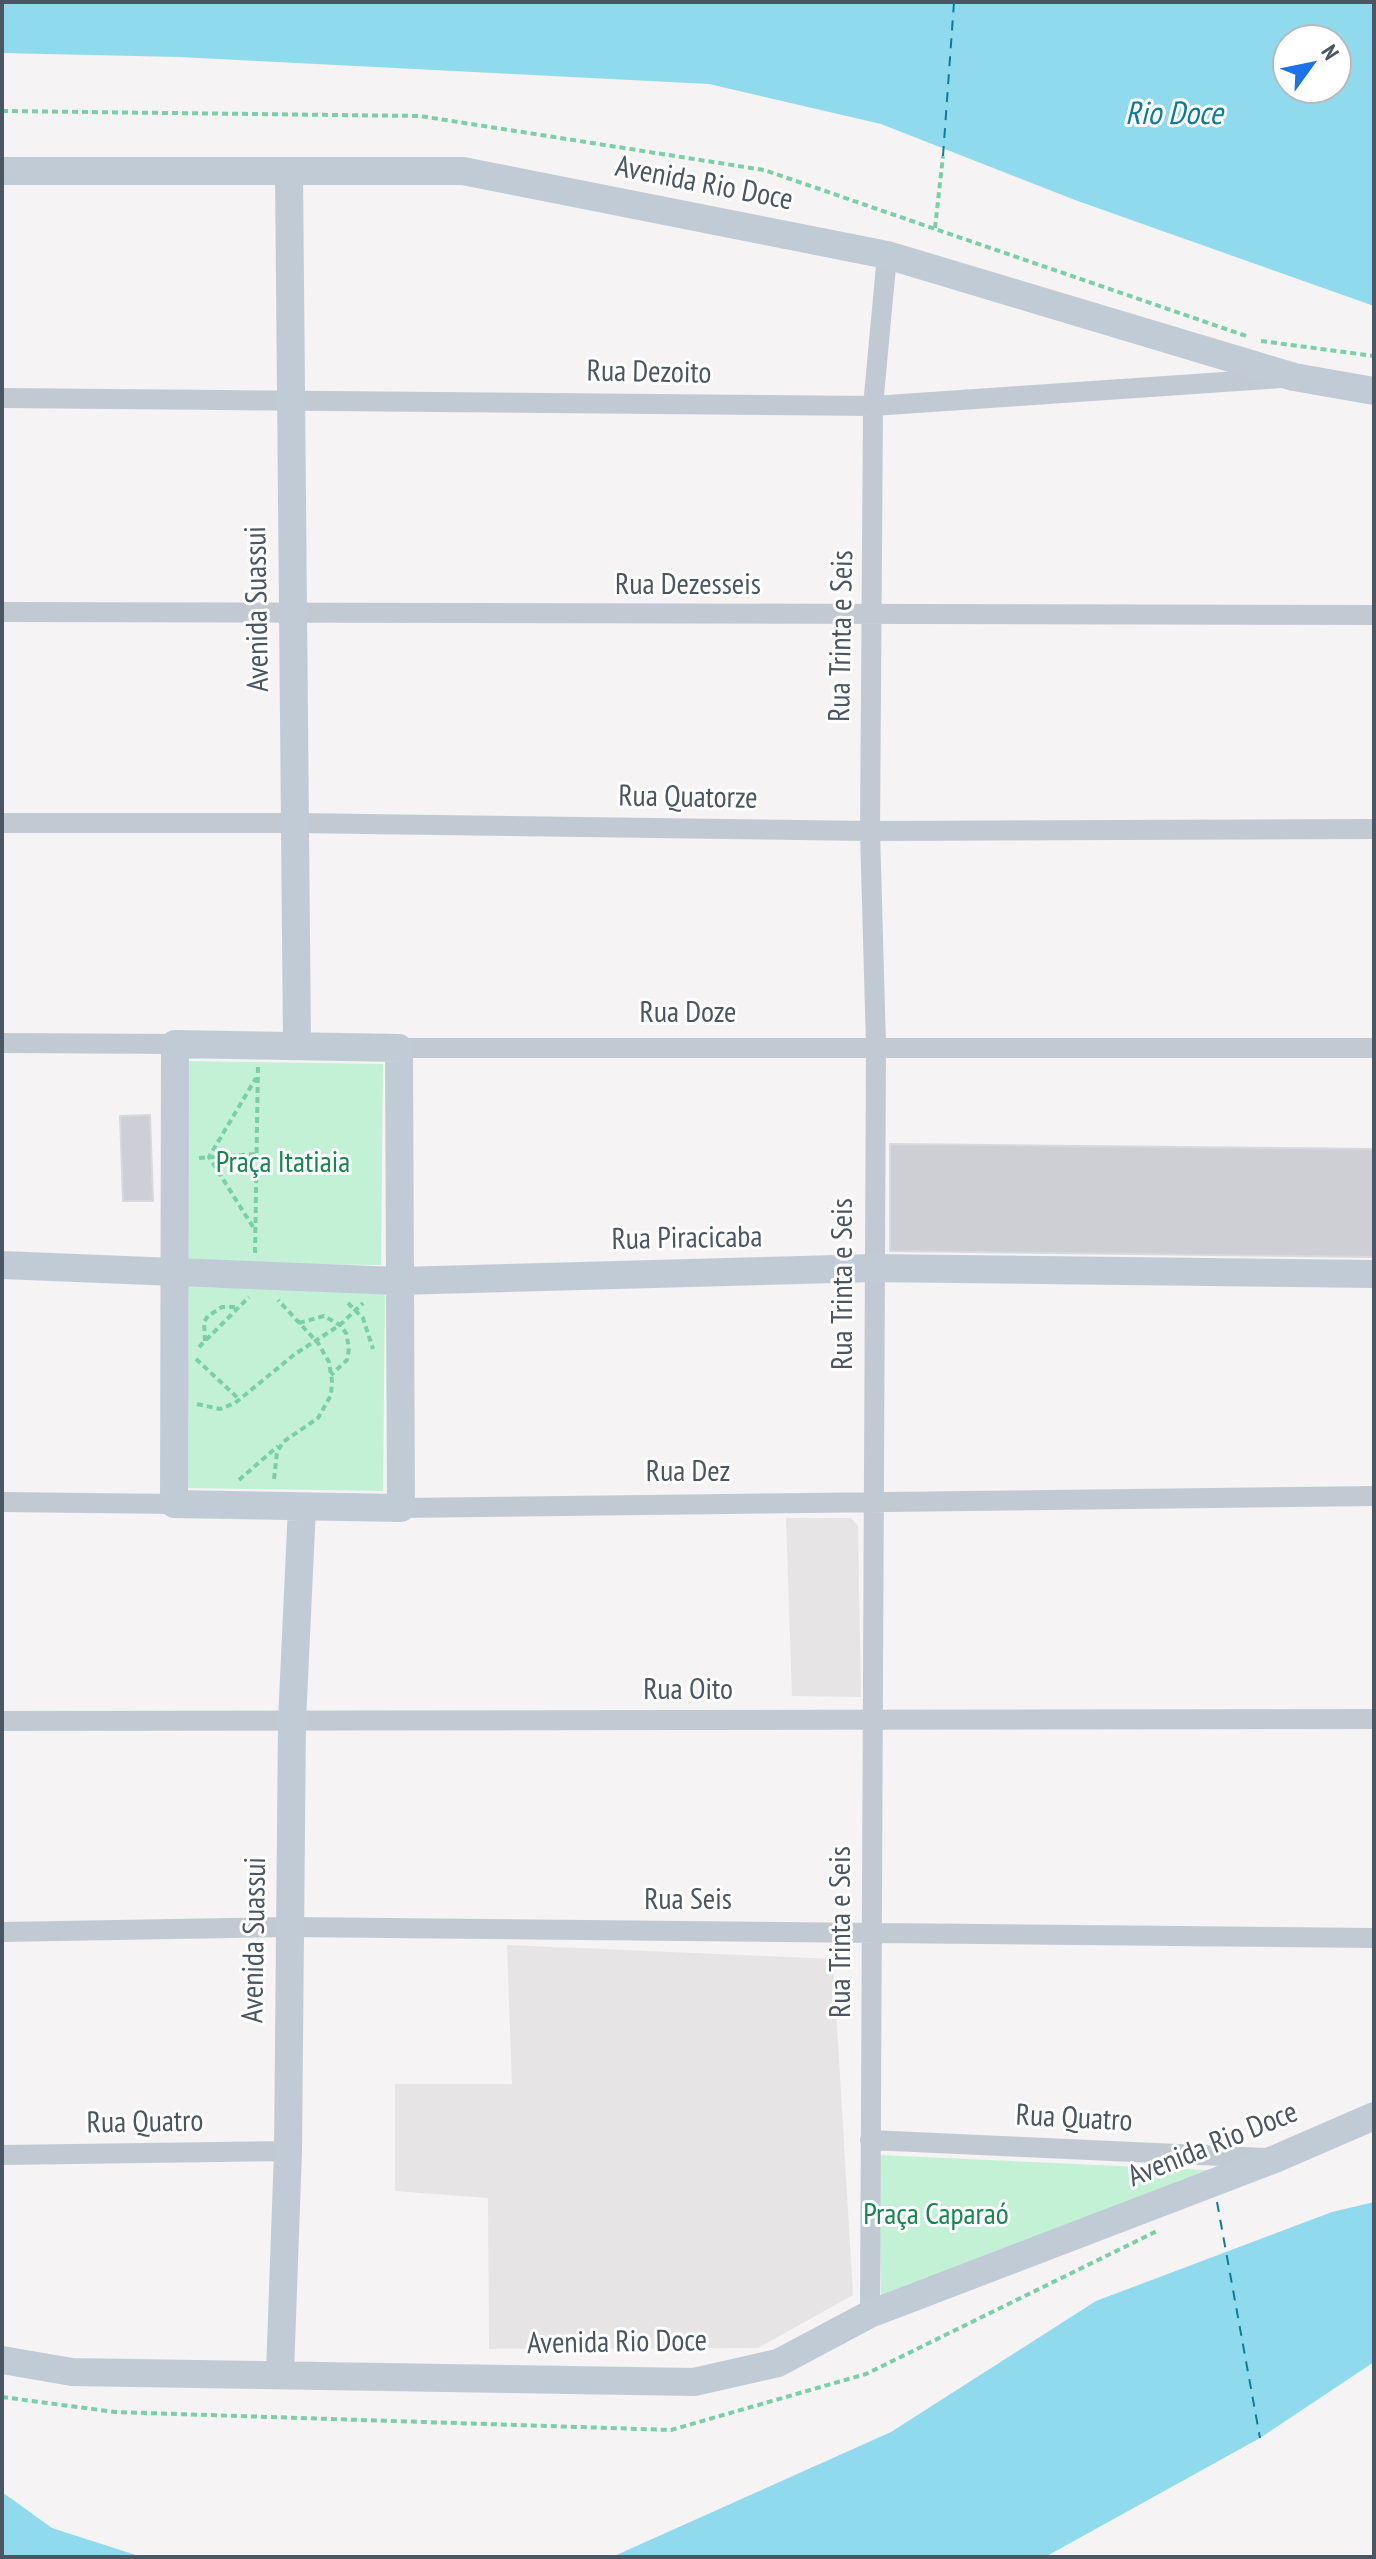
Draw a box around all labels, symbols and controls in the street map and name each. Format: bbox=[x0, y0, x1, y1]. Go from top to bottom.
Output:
north arrow bbox=[1272, 24, 1352, 104]
text: N bbox=[1315, 39, 1345, 65]
water label: Rio Doce bbox=[1125, 96, 1223, 134]
street label: Avenida Rio Doce bbox=[612, 149, 796, 219]
street label: Rua Dezoito bbox=[586, 354, 712, 392]
street label: Avenida Suassui bbox=[239, 526, 277, 692]
street label: Rua Trinta e Seis bbox=[823, 550, 861, 722]
street label: Rua Dezesseis bbox=[615, 567, 761, 603]
street label: Rua Quatorze bbox=[618, 779, 758, 817]
street label: Rua Doze bbox=[640, 995, 736, 1031]
park label: Praça Itatiaia bbox=[216, 1145, 350, 1181]
street label: Rua Trinta e Seis bbox=[825, 1198, 861, 1370]
street label: Rua Piracicaba bbox=[611, 1220, 763, 1258]
street label: Rua Dez bbox=[646, 1454, 730, 1490]
street label: Rua Oito bbox=[643, 1672, 733, 1708]
street label: Rua Trinta e Seis bbox=[823, 1846, 859, 2018]
street label: Avenida Suassui bbox=[236, 1857, 274, 2023]
street label: Rua Seis bbox=[644, 1882, 732, 1918]
street label: Avenida Rio Doce bbox=[1123, 2095, 1303, 2195]
street label: Rua Quatro bbox=[1015, 2098, 1133, 2140]
street label: Rua Quatro bbox=[86, 2104, 204, 2142]
park label: Praça Caparaó bbox=[863, 2197, 1009, 2233]
street label: Avenida Rio Doce bbox=[527, 2323, 707, 2363]

